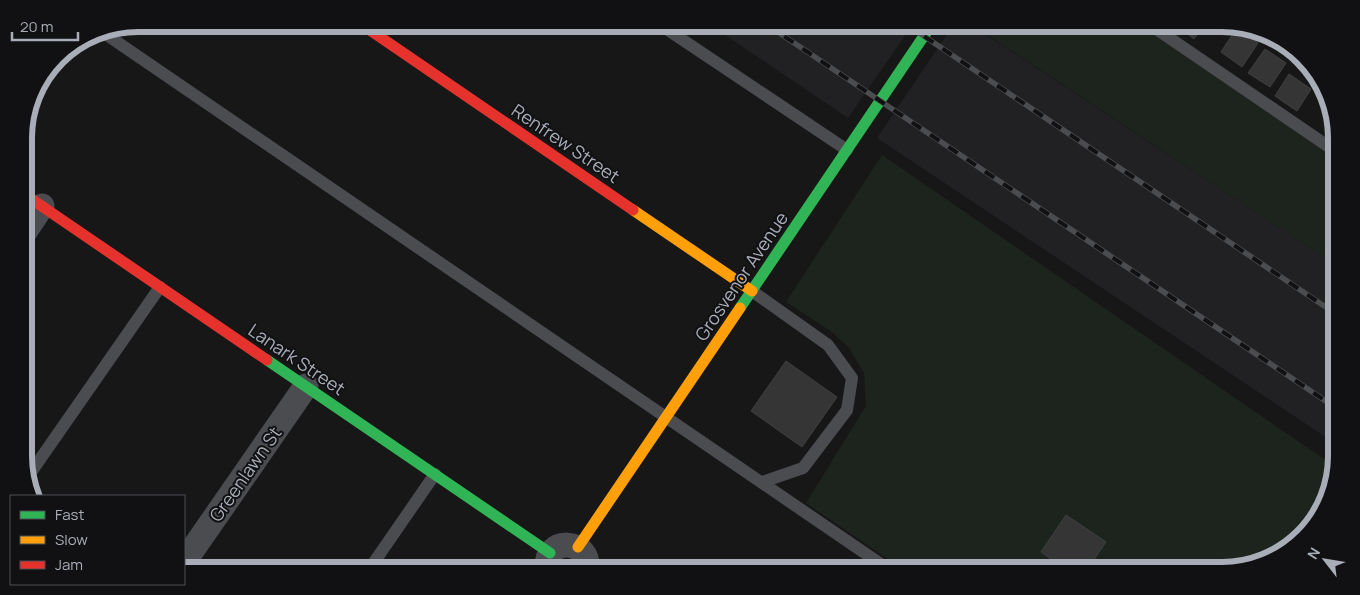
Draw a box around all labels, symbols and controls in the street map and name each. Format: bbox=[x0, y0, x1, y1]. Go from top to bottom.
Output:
scale bar bbox=[12, 10, 79, 42]
text: 20 m bbox=[20, 16, 53, 37]
street label: Renfrew Street bbox=[507, 98, 625, 188]
street label: Grosvenor Avenue bbox=[689, 207, 793, 345]
street label: Lanark Street bbox=[244, 318, 350, 400]
street label: Greenlawn St bbox=[203, 422, 287, 526]
legend bbox=[10, 495, 185, 585]
text: Fast bbox=[55, 504, 84, 525]
text: Slow bbox=[55, 529, 88, 550]
north arrow bbox=[1300, 535, 1350, 585]
text: N bbox=[1303, 544, 1324, 562]
text: Jam bbox=[55, 554, 83, 575]

